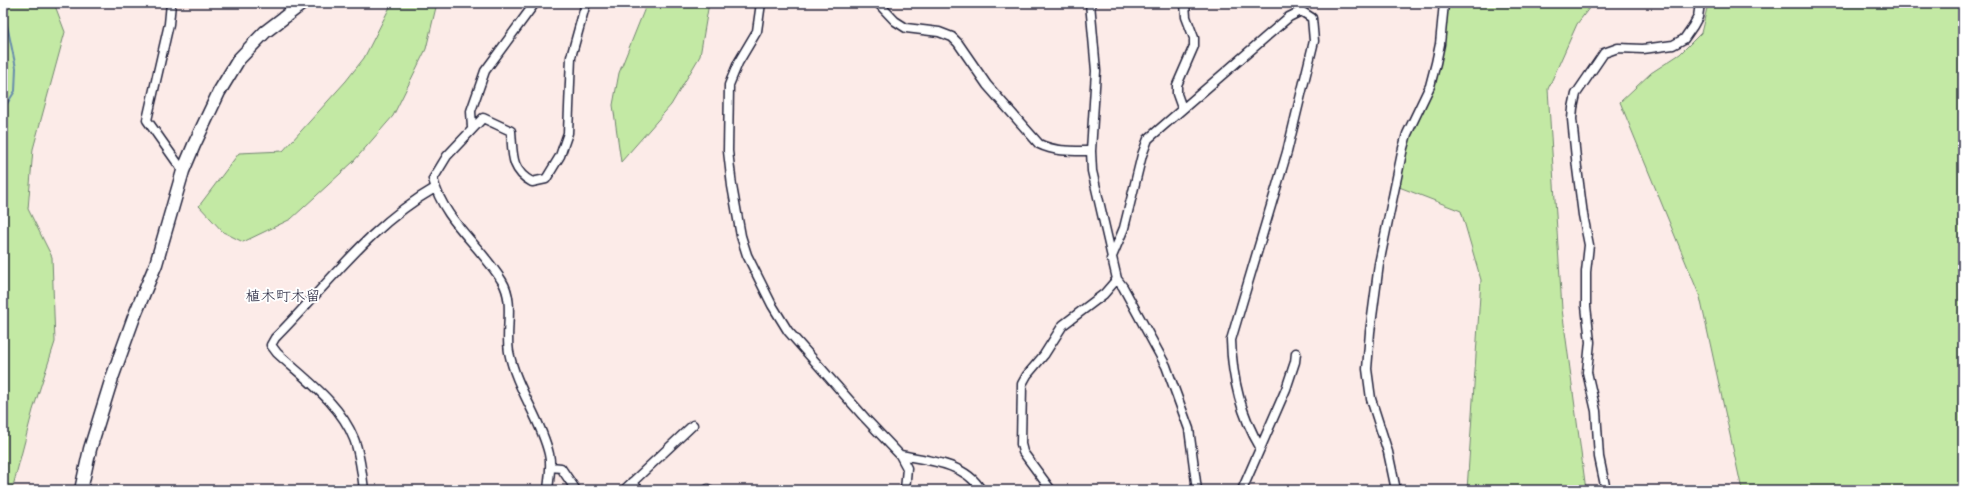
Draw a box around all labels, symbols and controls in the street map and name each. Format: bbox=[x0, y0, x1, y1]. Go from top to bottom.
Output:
district label: 植木町木留 bbox=[245, 286, 321, 307]

